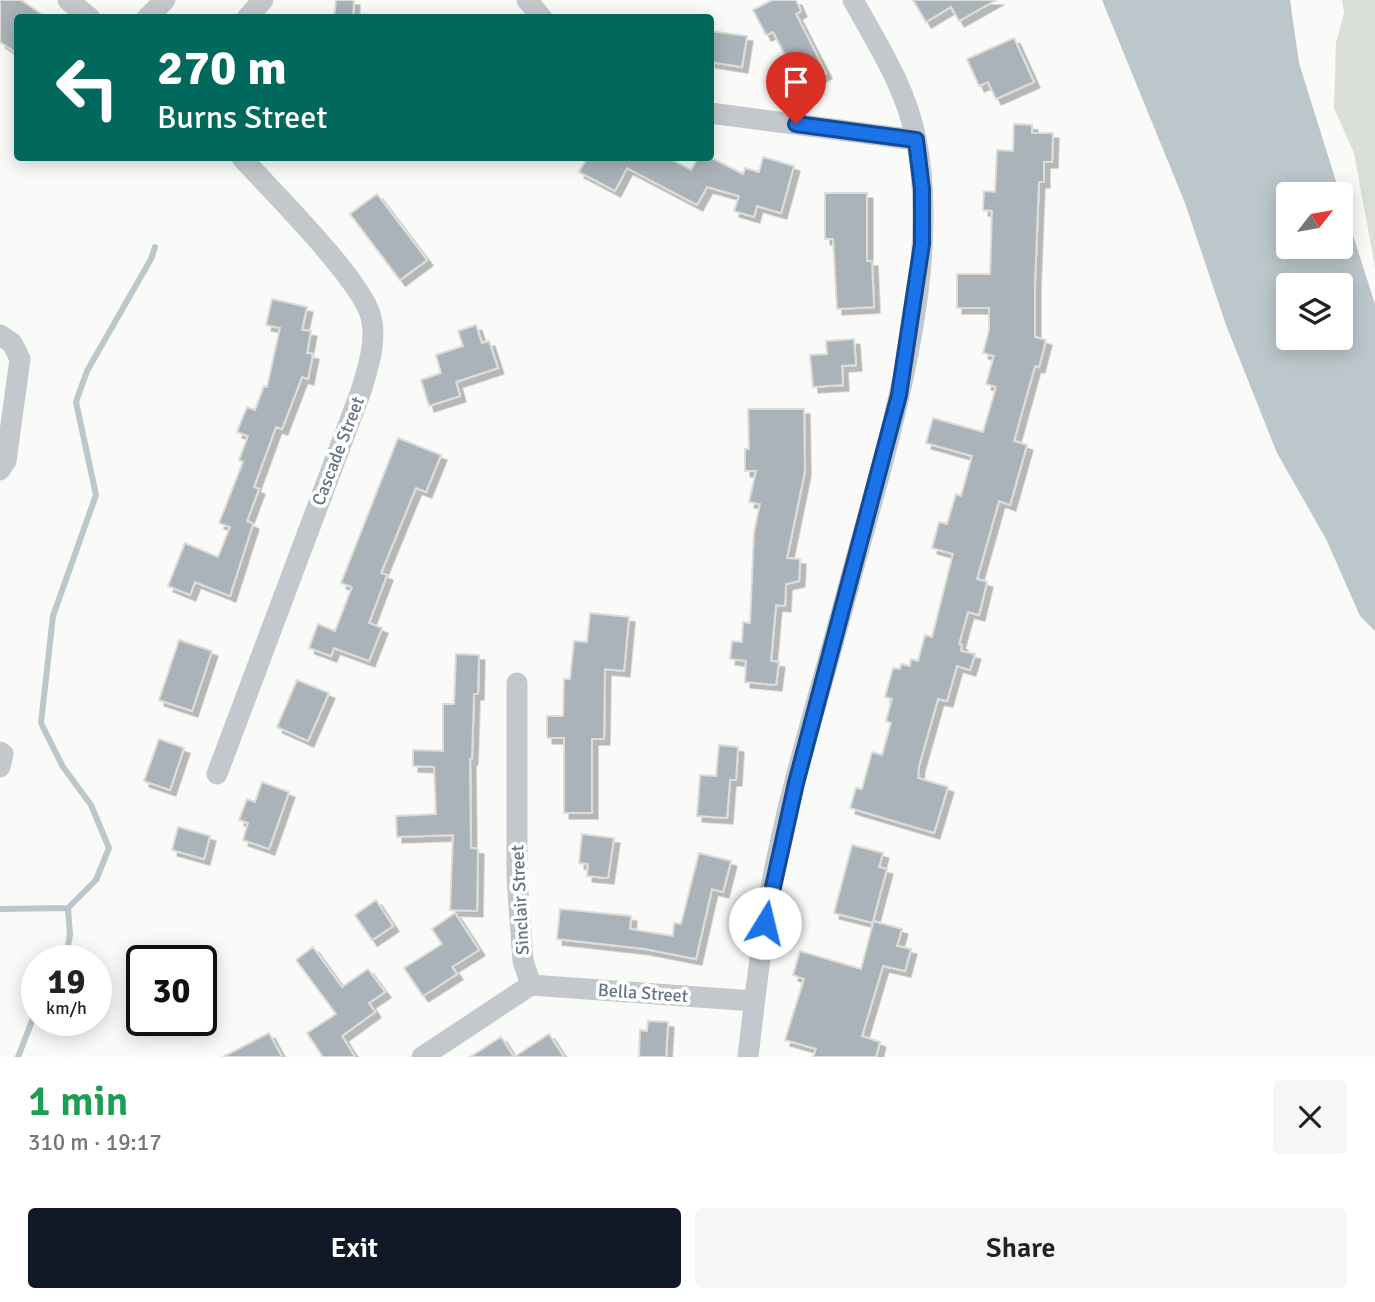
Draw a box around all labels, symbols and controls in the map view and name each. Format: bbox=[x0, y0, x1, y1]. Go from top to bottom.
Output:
text: 270 m bbox=[157, 38, 287, 98]
icon: left bbox=[42, 42, 133, 133]
pin bbox=[766, 52, 826, 124]
icon: arrive bbox=[777, 63, 815, 101]
text: Burns Street bbox=[157, 98, 328, 137]
north arrow bbox=[1276, 182, 1353, 259]
map controls bbox=[1276, 182, 1353, 350]
button: layers bbox=[1276, 273, 1353, 350]
street label: Cascade Street bbox=[307, 394, 369, 508]
street label: Sinclair Street bbox=[506, 844, 534, 956]
position arrow bbox=[728, 886, 802, 960]
speed limit sign: 30 bbox=[126, 945, 217, 1036]
text: 19 bbox=[48, 960, 85, 1003]
street label: Bella Street bbox=[597, 979, 689, 1007]
text: km/h bbox=[46, 997, 87, 1019]
text: 1 min bbox=[28, 1076, 129, 1127]
button: close bbox=[1273, 1080, 1347, 1154]
text: 310 m · 19:17 bbox=[28, 1128, 162, 1157]
button: Exit bbox=[28, 1208, 681, 1288]
button: Share bbox=[695, 1208, 1347, 1288]

